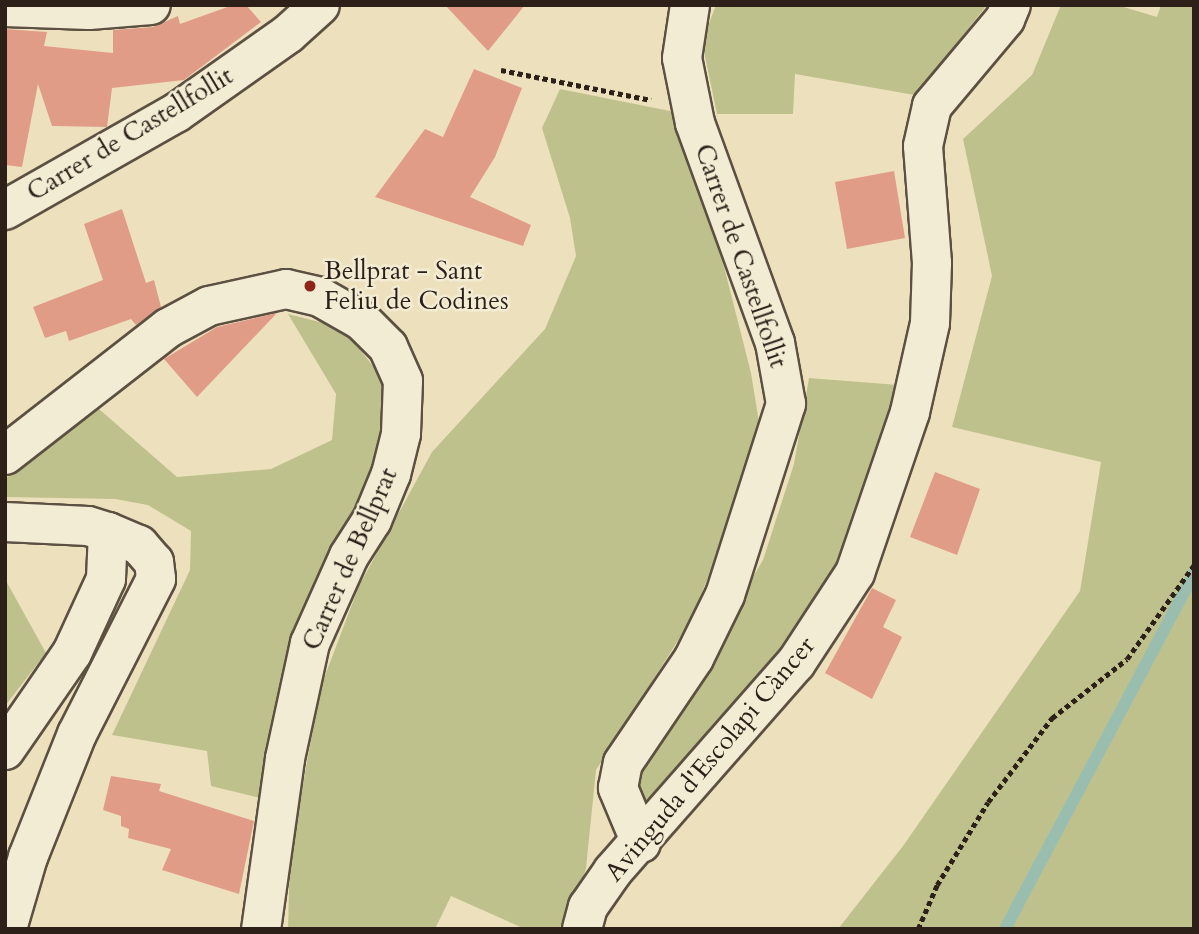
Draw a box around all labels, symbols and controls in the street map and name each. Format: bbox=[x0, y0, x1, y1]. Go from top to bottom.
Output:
street label: Carrer de Castellfollit bbox=[21, 60, 239, 208]
street label: Carrer de Castellfollit bbox=[688, 140, 794, 372]
place label: Bellprat - Sant Feliu de Codines bbox=[324, 255, 509, 316]
marker: Bellprat - Sant Feliu de Codines bbox=[302, 278, 318, 294]
street label: Carrer de Bellprat bbox=[296, 463, 404, 655]
street label: Avinguda d'Escolapi Càncer bbox=[598, 630, 822, 888]

